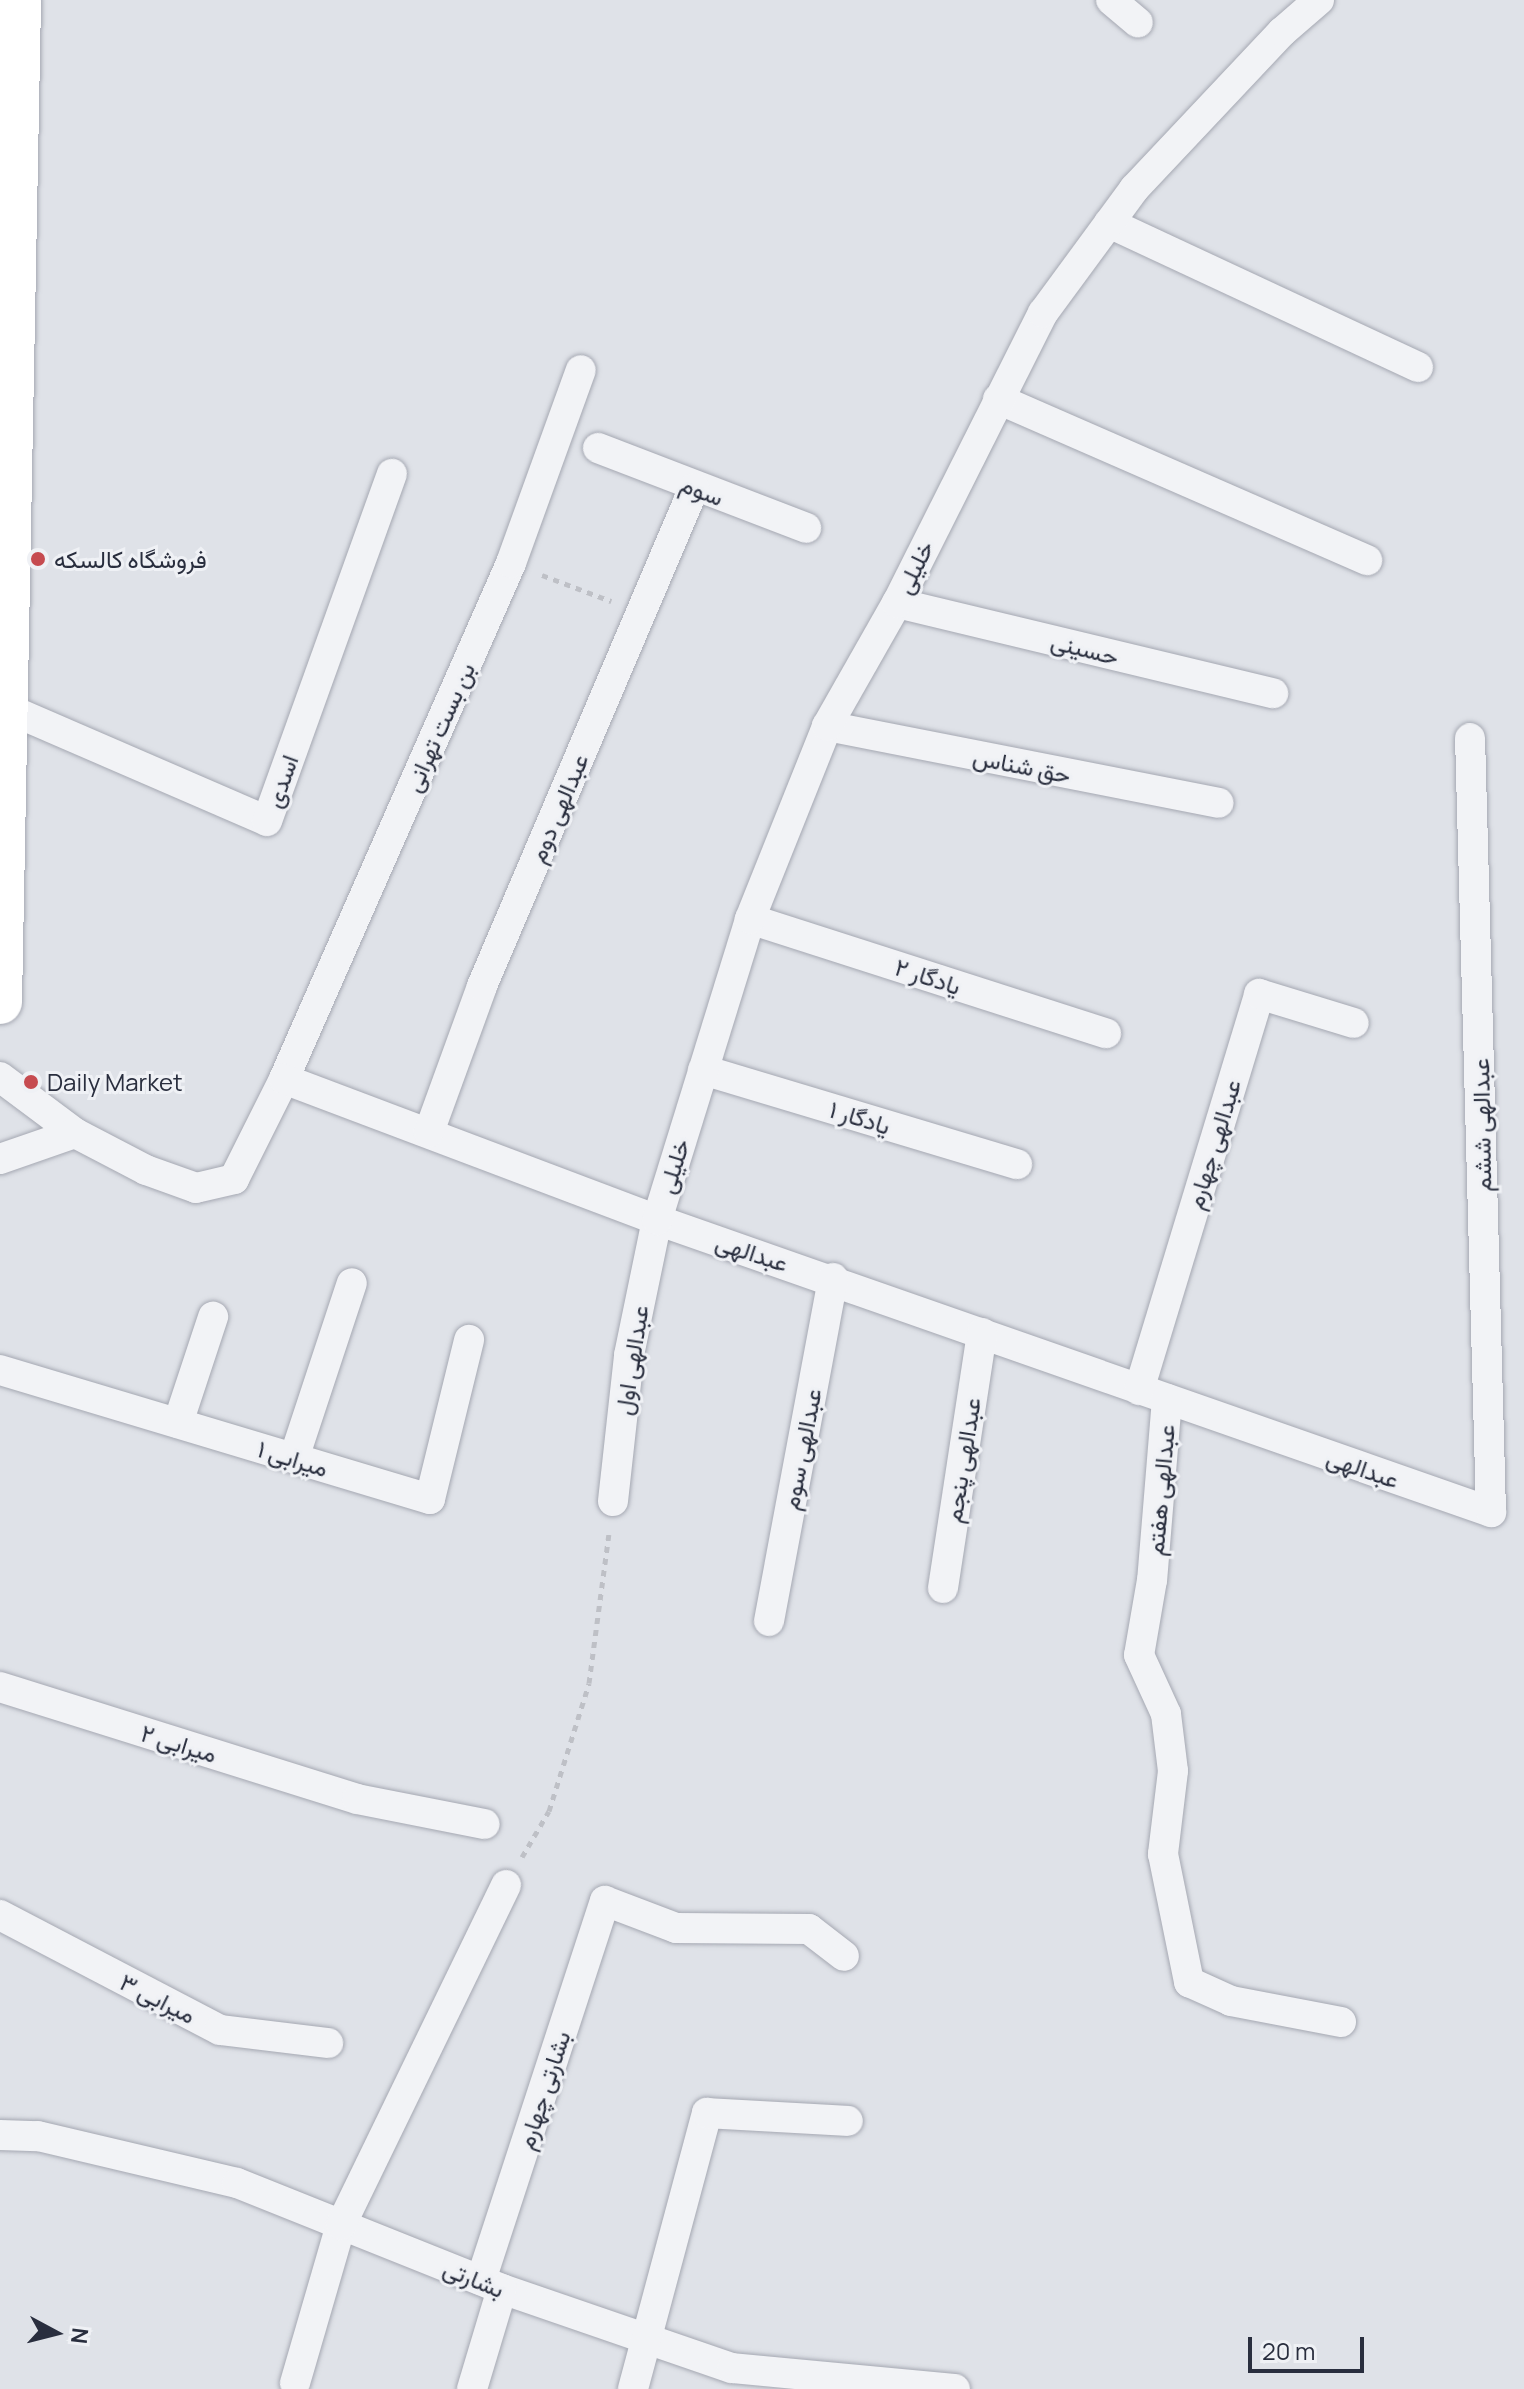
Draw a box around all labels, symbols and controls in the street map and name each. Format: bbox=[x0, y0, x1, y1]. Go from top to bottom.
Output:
street label: سوم bbox=[676, 469, 728, 511]
street label: خلیلی bbox=[889, 536, 939, 598]
place label: فروشگاه کالسکه bbox=[54, 545, 207, 573]
marker: فروشگاه کالسکه bbox=[29, 550, 47, 568]
street label: حسینی bbox=[1048, 626, 1122, 670]
street label: بن بست تهرانی bbox=[398, 658, 480, 796]
street label: حق شناس bbox=[971, 741, 1073, 789]
street label: عبدالهی دوم bbox=[522, 749, 594, 867]
street label: اسدی bbox=[258, 751, 304, 811]
street label: یادگار ۲ bbox=[891, 952, 965, 1000]
street label: عبدالهی ششم bbox=[1465, 1058, 1497, 1192]
place label: Daily Market bbox=[47, 1068, 183, 1096]
marker: Daily Market bbox=[22, 1073, 40, 1091]
street label: عبدالهی چهارم bbox=[1180, 1076, 1246, 1212]
street label: یادگار ۱ bbox=[826, 1094, 894, 1140]
street label: خلیلی bbox=[651, 1135, 695, 1197]
street label: عبدالهی bbox=[712, 1227, 792, 1277]
street label: عبدالهی اول bbox=[608, 1303, 654, 1417]
street label: عبدالهی سوم bbox=[775, 1386, 827, 1512]
street label: عبدالهی پنجم bbox=[938, 1395, 986, 1525]
street label: عبدالهی هفتم bbox=[1140, 1423, 1180, 1557]
street label: میرابی ۱ bbox=[254, 1434, 332, 1482]
street label: عبدالهی bbox=[1323, 1442, 1403, 1494]
street label: میرابی ۲ bbox=[138, 1718, 220, 1768]
street label: میرابی ۳ bbox=[115, 1967, 201, 2029]
street label: بشارتی چهارم bbox=[510, 2027, 576, 2153]
street label: بشارتی bbox=[439, 2253, 509, 2303]
north arrow bbox=[16, 2293, 96, 2373]
scale bar bbox=[1252, 2321, 1368, 2371]
text: N bbox=[64, 2326, 96, 2346]
text: 20 m bbox=[1262, 2334, 1315, 2367]

